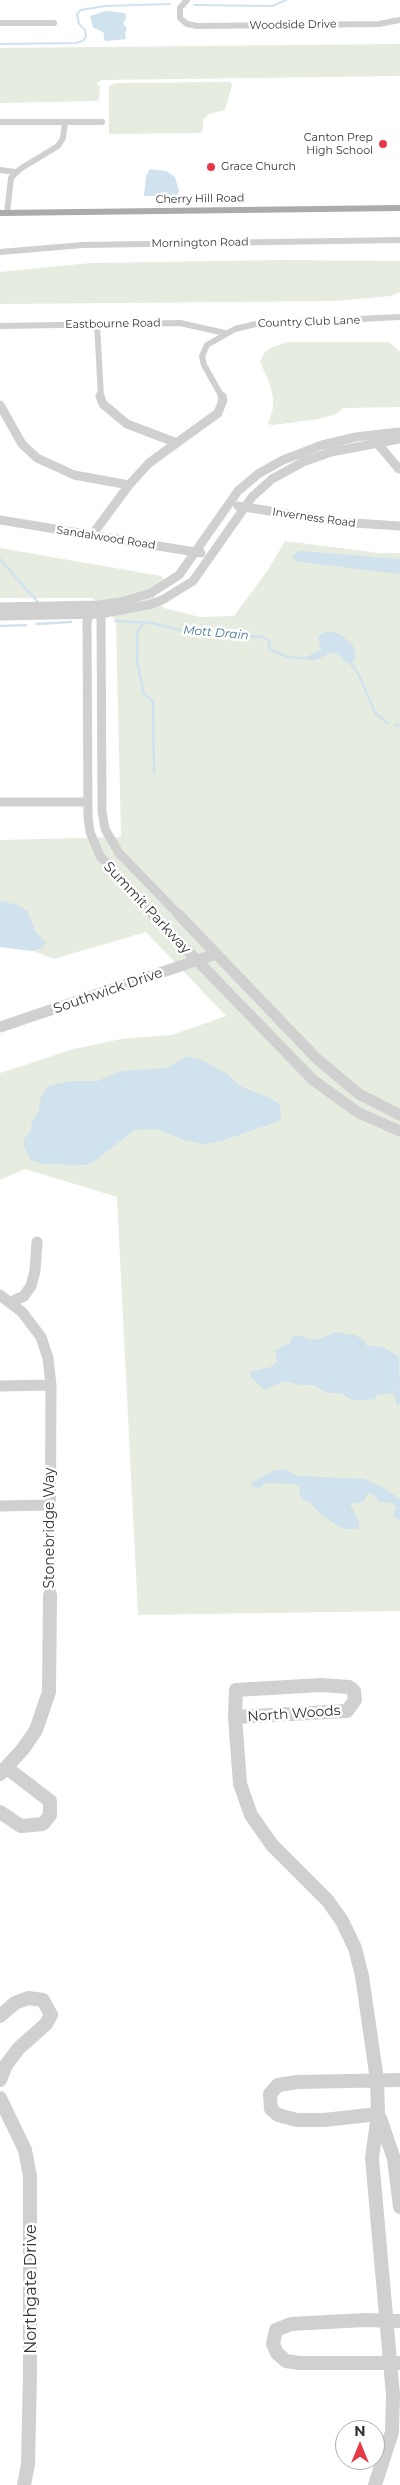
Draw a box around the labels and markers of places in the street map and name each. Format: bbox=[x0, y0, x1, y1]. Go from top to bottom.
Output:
place label: Canton Prep High School bbox=[304, 131, 373, 157]
marker: Canton Prep High School bbox=[377, 138, 389, 150]
place label: Grace Church bbox=[221, 160, 296, 174]
marker: Grace Church bbox=[205, 161, 217, 173]

